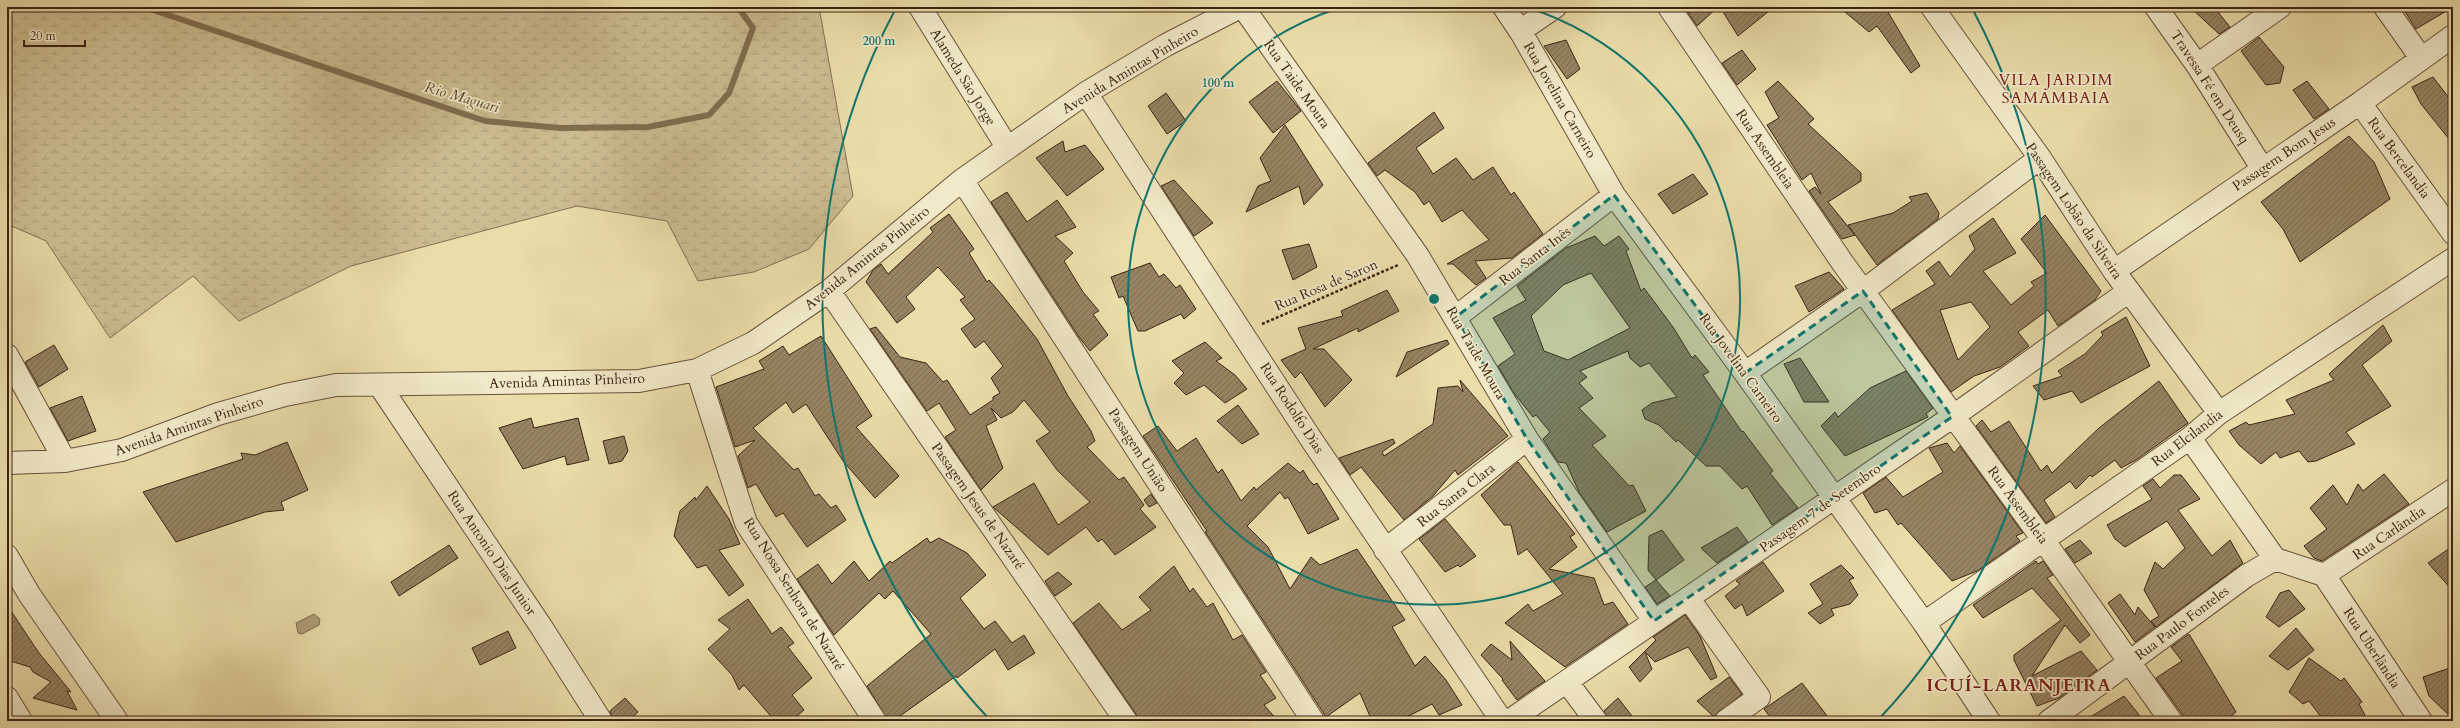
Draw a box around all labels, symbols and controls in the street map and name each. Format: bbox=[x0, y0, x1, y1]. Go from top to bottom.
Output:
street label: Avenida Amintas Pinheiro bbox=[1058, 21, 1202, 118]
scale bar bbox=[24, 22, 85, 48]
street label: Alameda São Jorge bbox=[926, 25, 1000, 129]
street label: Travessa Fé em Deusq bbox=[2166, 27, 2254, 148]
text: 20 m bbox=[30, 28, 57, 44]
text: 200 m bbox=[863, 33, 896, 49]
street label: Rua Taide Moura bbox=[1259, 36, 1335, 132]
street label: Rua Jovelina Carneiro bbox=[1519, 39, 1601, 162]
district label: VILA JARDIM SAMAMBAIA bbox=[1999, 69, 2114, 109]
text: 100 m bbox=[1202, 75, 1235, 91]
water label: Rio Maguari bbox=[422, 77, 502, 117]
street label: Rua Assembleia bbox=[1731, 105, 1799, 193]
street label: Passagem Bom Jesus bbox=[2229, 112, 2339, 196]
street label: Rua Bercelandia bbox=[2363, 114, 2435, 202]
street label: Passagem Lobão da Silveira bbox=[2021, 139, 2127, 283]
street label: Avenida Amintas Pinheiro bbox=[800, 201, 934, 314]
street label: Rua Santa Inês bbox=[1495, 222, 1575, 290]
street label: Rua Rosa de Saron bbox=[1272, 255, 1380, 315]
centre of rings bbox=[1427, 292, 1441, 306]
street label: Rua Taide Moura bbox=[1442, 303, 1510, 403]
street label: Rua Jovelina Carneiro bbox=[1695, 309, 1787, 427]
street label: Rua Rodolfo Dias bbox=[1256, 359, 1329, 457]
street label: Avenida Amintas Pinheiro bbox=[489, 369, 646, 393]
street label: Avenida Amintas Pinheiro bbox=[112, 391, 266, 460]
street label: Passagem União bbox=[1104, 404, 1172, 496]
street label: Rua Elcilandia bbox=[2147, 405, 2227, 471]
street label: Passagem Jesus de Nazaré bbox=[927, 439, 1029, 573]
street label: Rua Santa Clara bbox=[1413, 459, 1499, 531]
street label: Passagem 7 de Setembro bbox=[1755, 459, 1885, 557]
street label: Rua Assembleia bbox=[1983, 462, 2053, 548]
street label: Rua Antonio Dias Junior bbox=[443, 487, 542, 620]
street label: Rua Carlândia bbox=[2349, 502, 2429, 564]
street label: Rua Nossa Senhora de Nazaré bbox=[739, 514, 849, 674]
street label: Rua Paulo Fonteles bbox=[2131, 581, 2233, 665]
street label: Rua Uberlândia bbox=[2339, 604, 2405, 692]
district label: ICUÍ-LARANJEIRA bbox=[1926, 673, 2112, 698]

